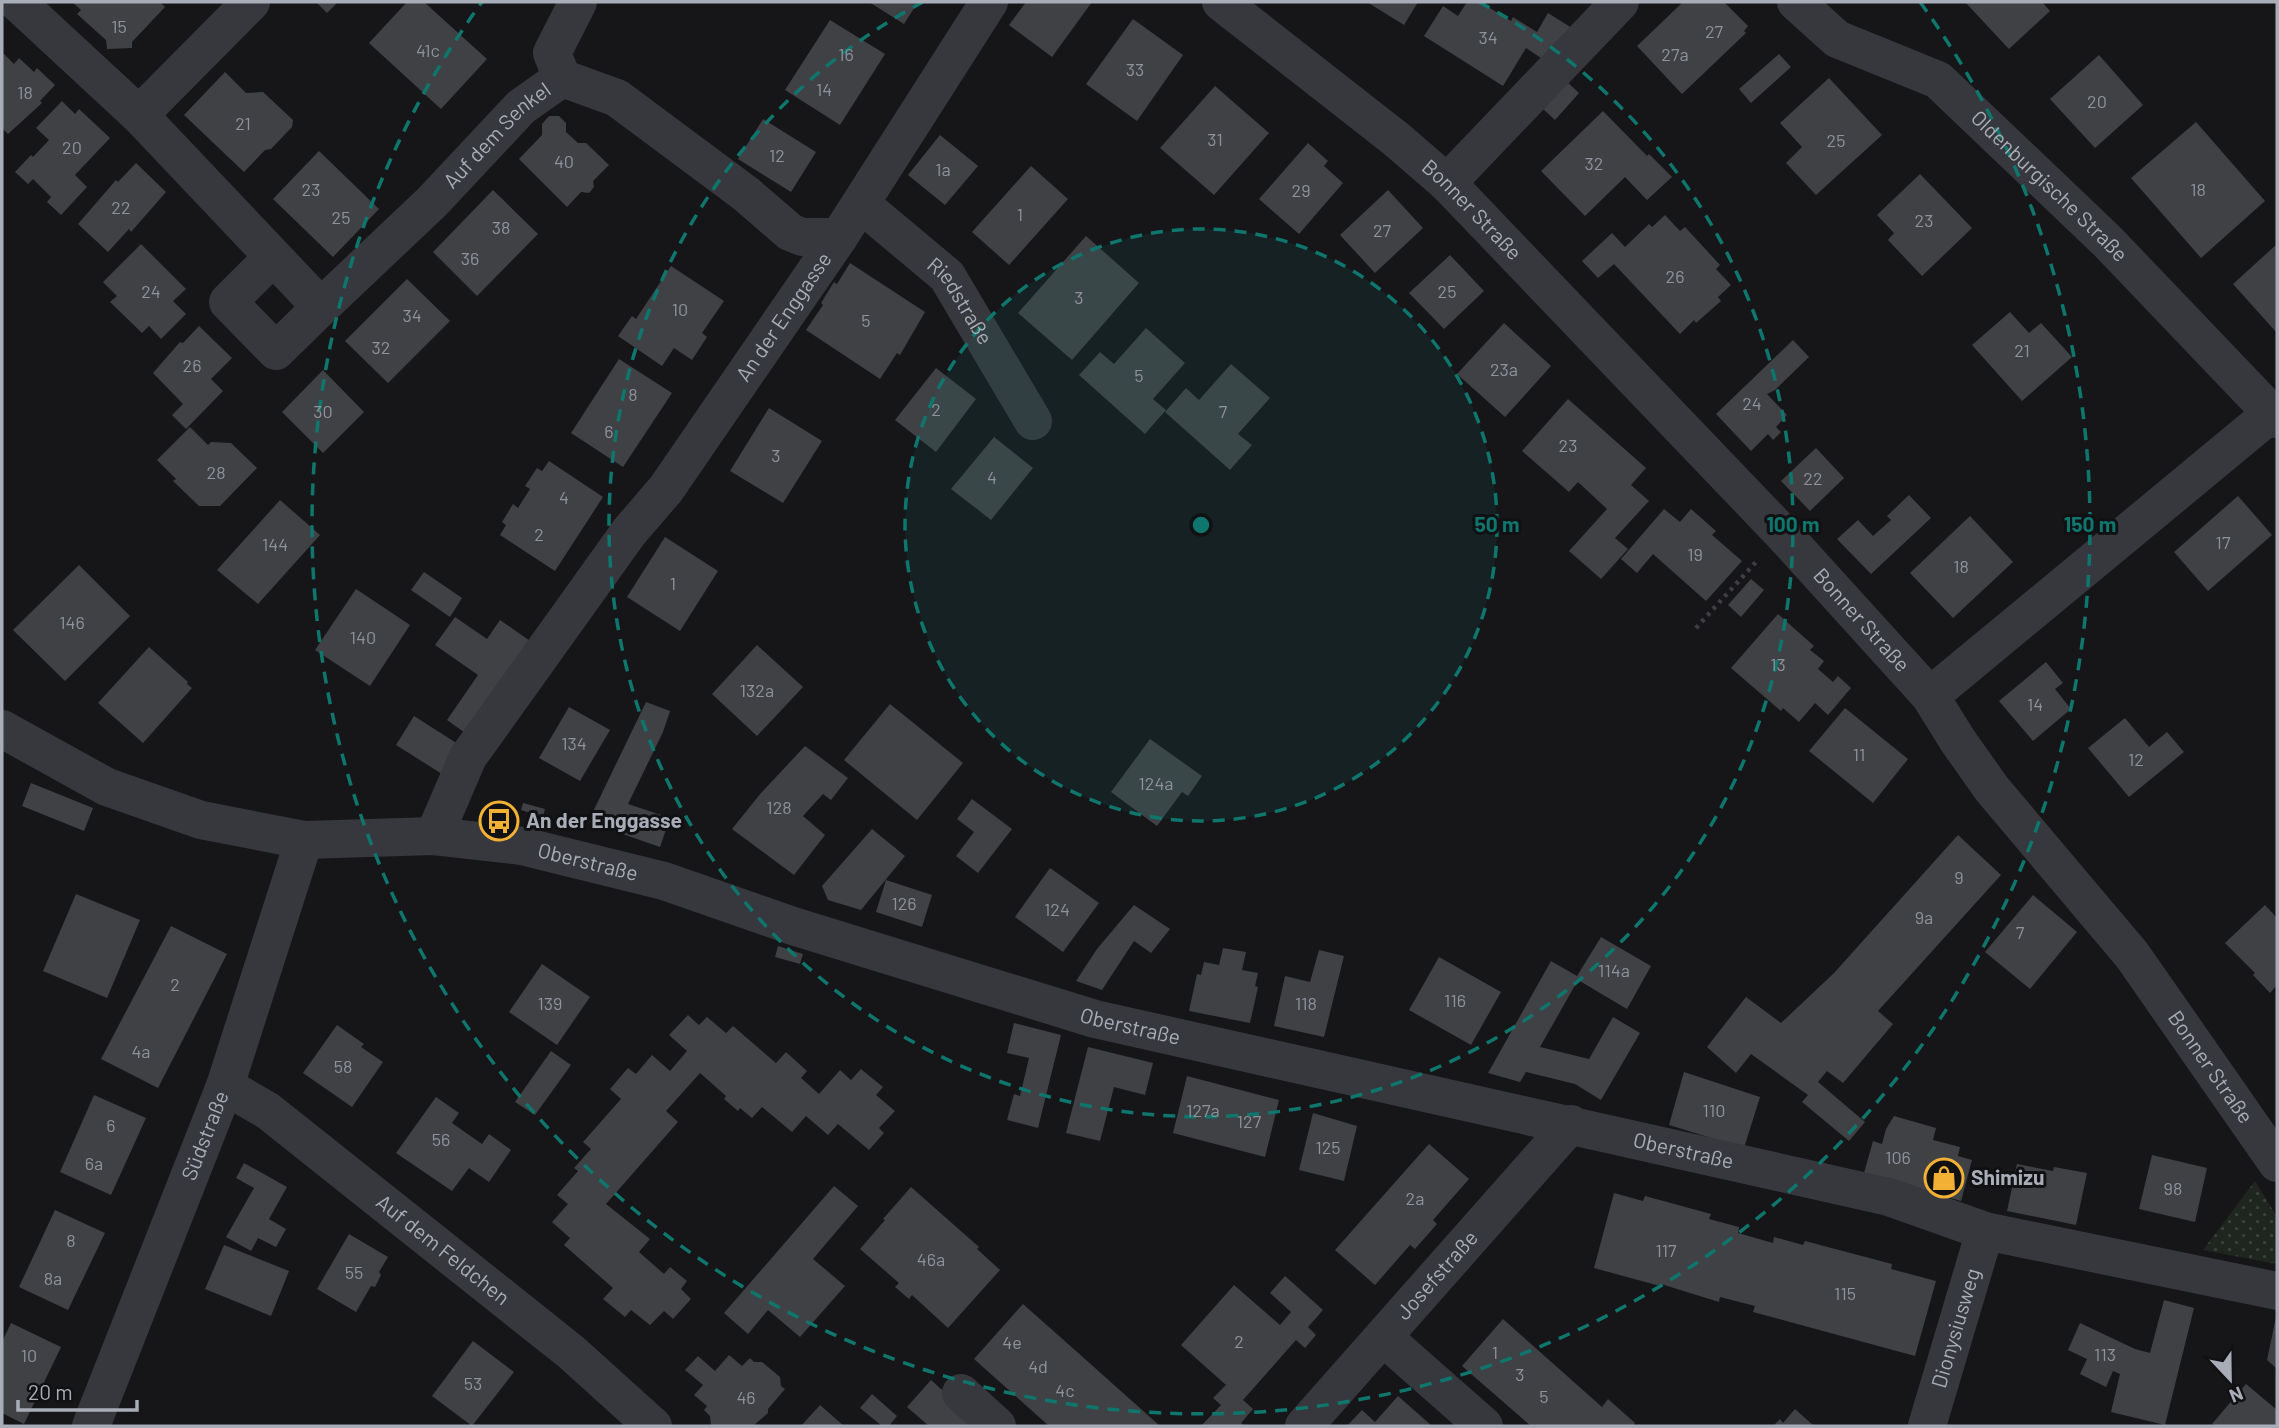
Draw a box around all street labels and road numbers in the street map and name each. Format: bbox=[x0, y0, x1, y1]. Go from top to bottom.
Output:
street label: Auf dem Senkel bbox=[437, 76, 555, 193]
street label: Oldenburgische Straße bbox=[1967, 104, 2134, 266]
street label: Bonner Straße bbox=[1418, 153, 1528, 264]
street label: An der Enggasse bbox=[730, 247, 836, 386]
street label: Riedstraße bbox=[923, 251, 999, 349]
street label: Bonner Straße bbox=[1809, 562, 1916, 676]
street label: Oberstraße bbox=[536, 836, 641, 885]
street label: Oberstraße bbox=[1077, 1001, 1183, 1049]
street label: Bonner Straße bbox=[2164, 1005, 2259, 1127]
street label: Südstraße bbox=[175, 1087, 233, 1184]
street label: Oberstraße bbox=[1631, 1126, 1736, 1173]
street label: Auf dem Feldchen bbox=[372, 1188, 515, 1309]
street label: Josefstraße bbox=[1390, 1225, 1482, 1324]
street label: Dionysiusweg bbox=[1925, 1265, 1984, 1391]

